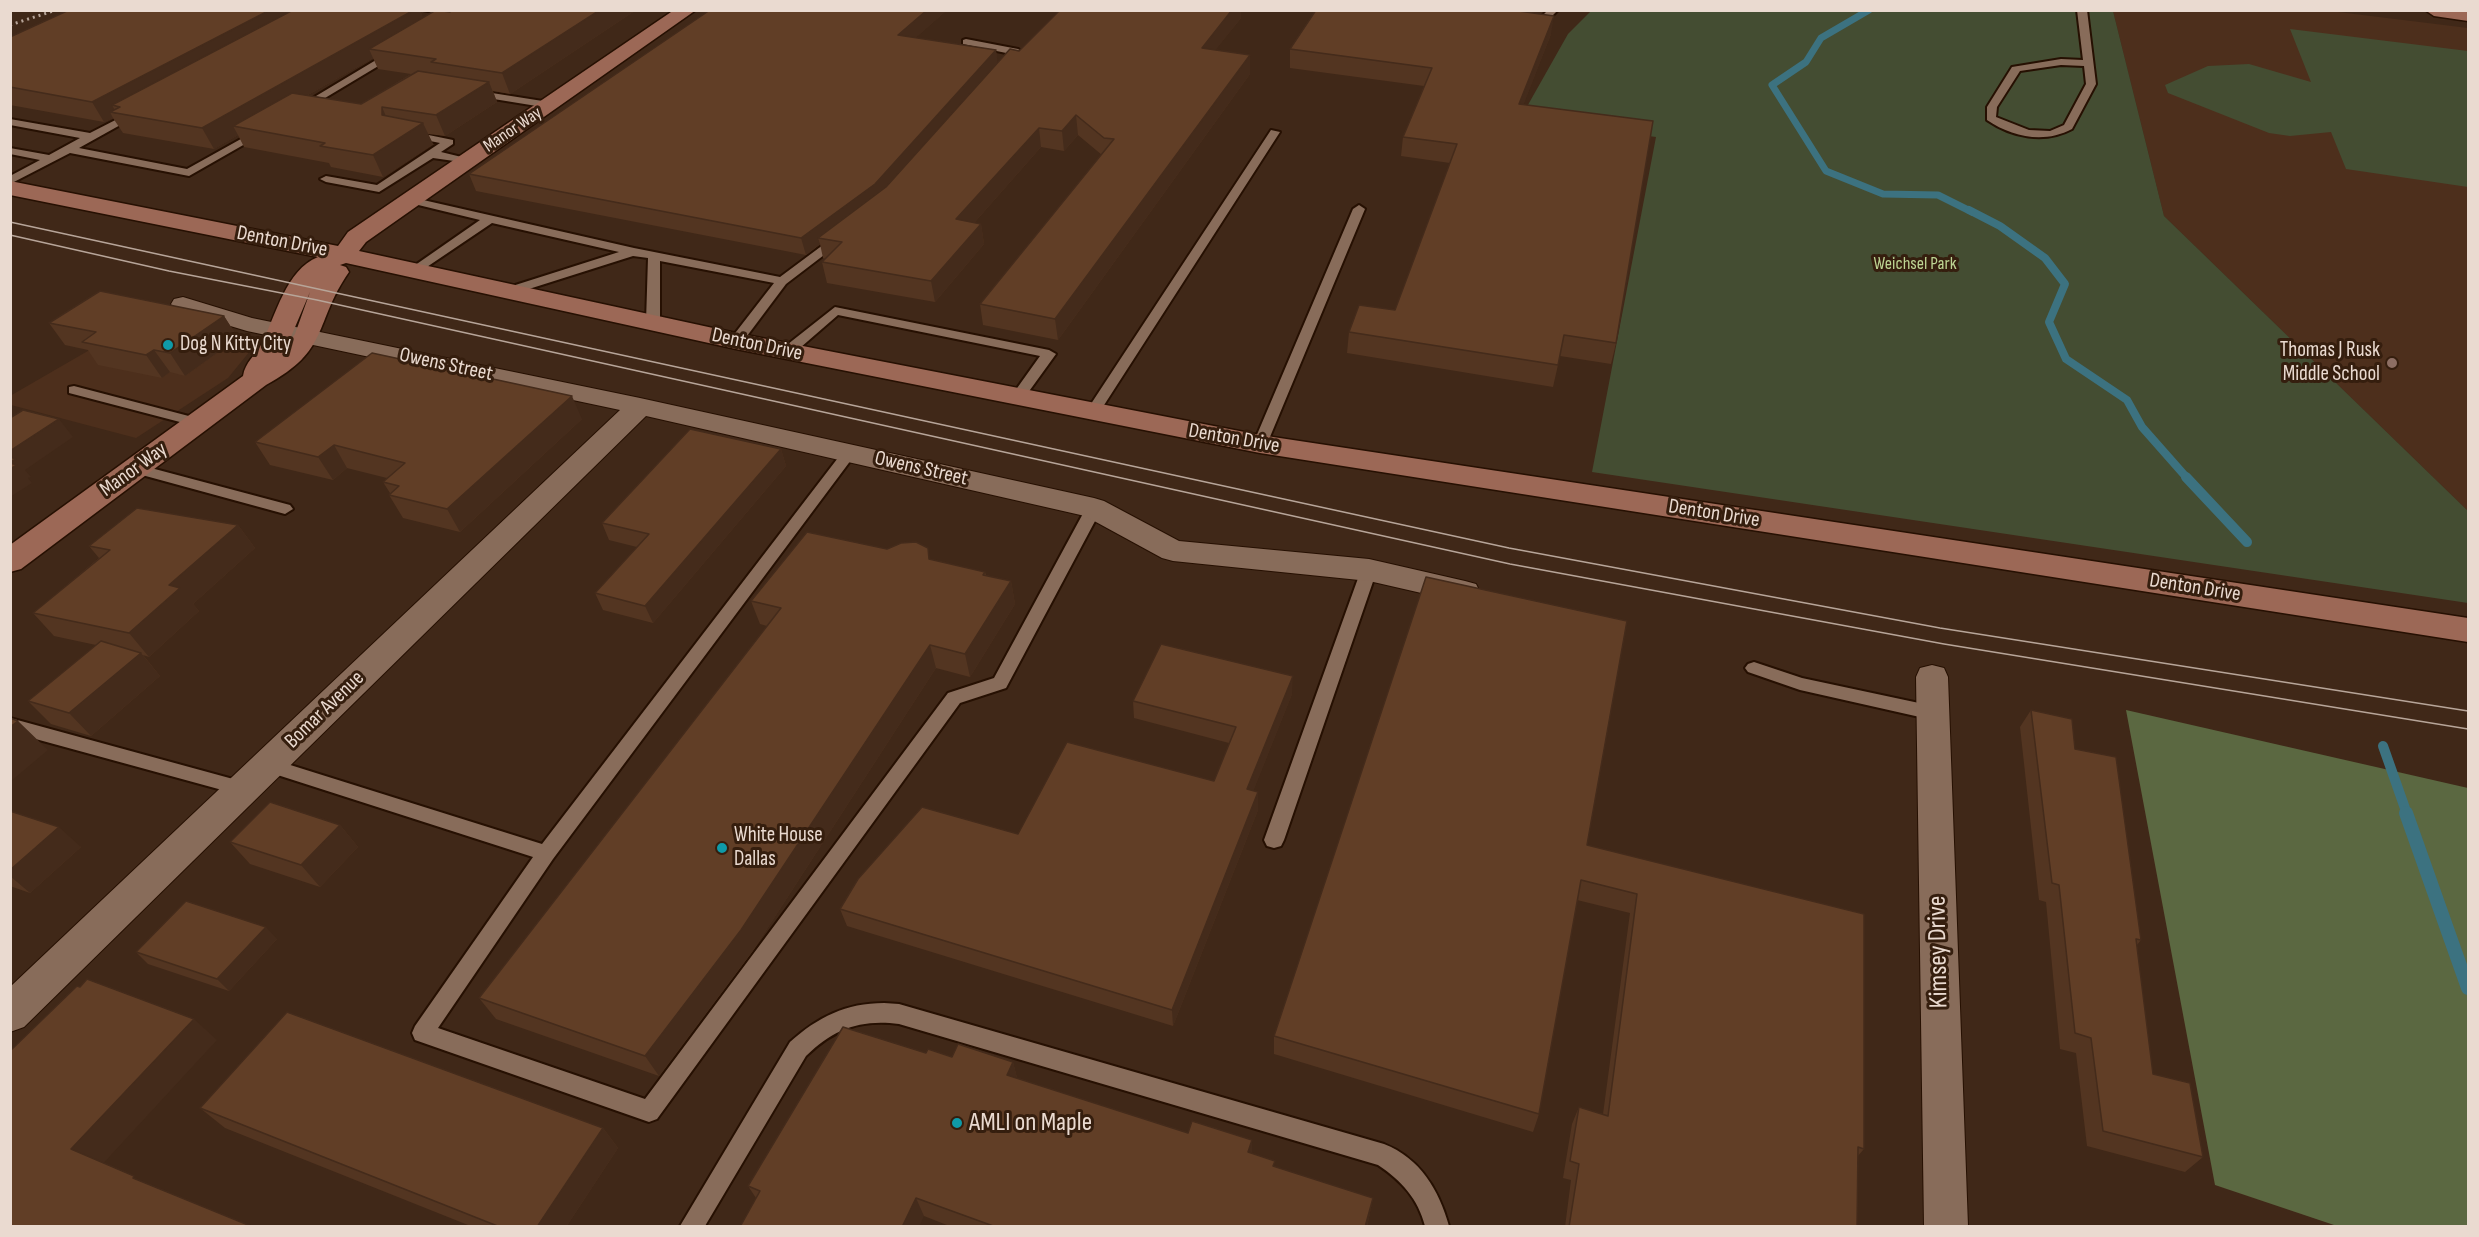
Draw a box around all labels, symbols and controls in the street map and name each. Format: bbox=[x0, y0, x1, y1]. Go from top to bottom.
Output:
street label: Manor Way bbox=[480, 103, 546, 157]
street label: Denton Drive bbox=[235, 221, 329, 263]
park label: Weichsel Park bbox=[1873, 253, 1957, 275]
street label: Denton Drive bbox=[709, 323, 805, 367]
place label: Dog N Kitty City bbox=[180, 332, 291, 358]
marker: Dog N Kitty City bbox=[161, 338, 175, 352]
place label: Thomas J Rusk Middle School bbox=[2280, 338, 2380, 388]
street label: Owens Street bbox=[397, 343, 495, 387]
marker: Thomas J Rusk Middle School bbox=[2385, 356, 2399, 370]
street label: Denton Drive bbox=[1187, 419, 1281, 459]
street label: Manor Way bbox=[96, 437, 172, 503]
street label: Owens Street bbox=[872, 446, 970, 492]
street label: Denton Drive bbox=[1667, 494, 1761, 534]
street label: Denton Drive bbox=[2148, 568, 2242, 608]
street label: Bomar Avenue bbox=[280, 666, 370, 754]
place label: White House Dallas bbox=[734, 823, 823, 873]
marker: White House Dallas bbox=[715, 841, 729, 855]
street label: Kimsey Drive bbox=[1922, 895, 1956, 1009]
place label: AMLI on Maple bbox=[969, 1107, 1092, 1139]
marker: AMLI on Maple bbox=[950, 1116, 964, 1130]

